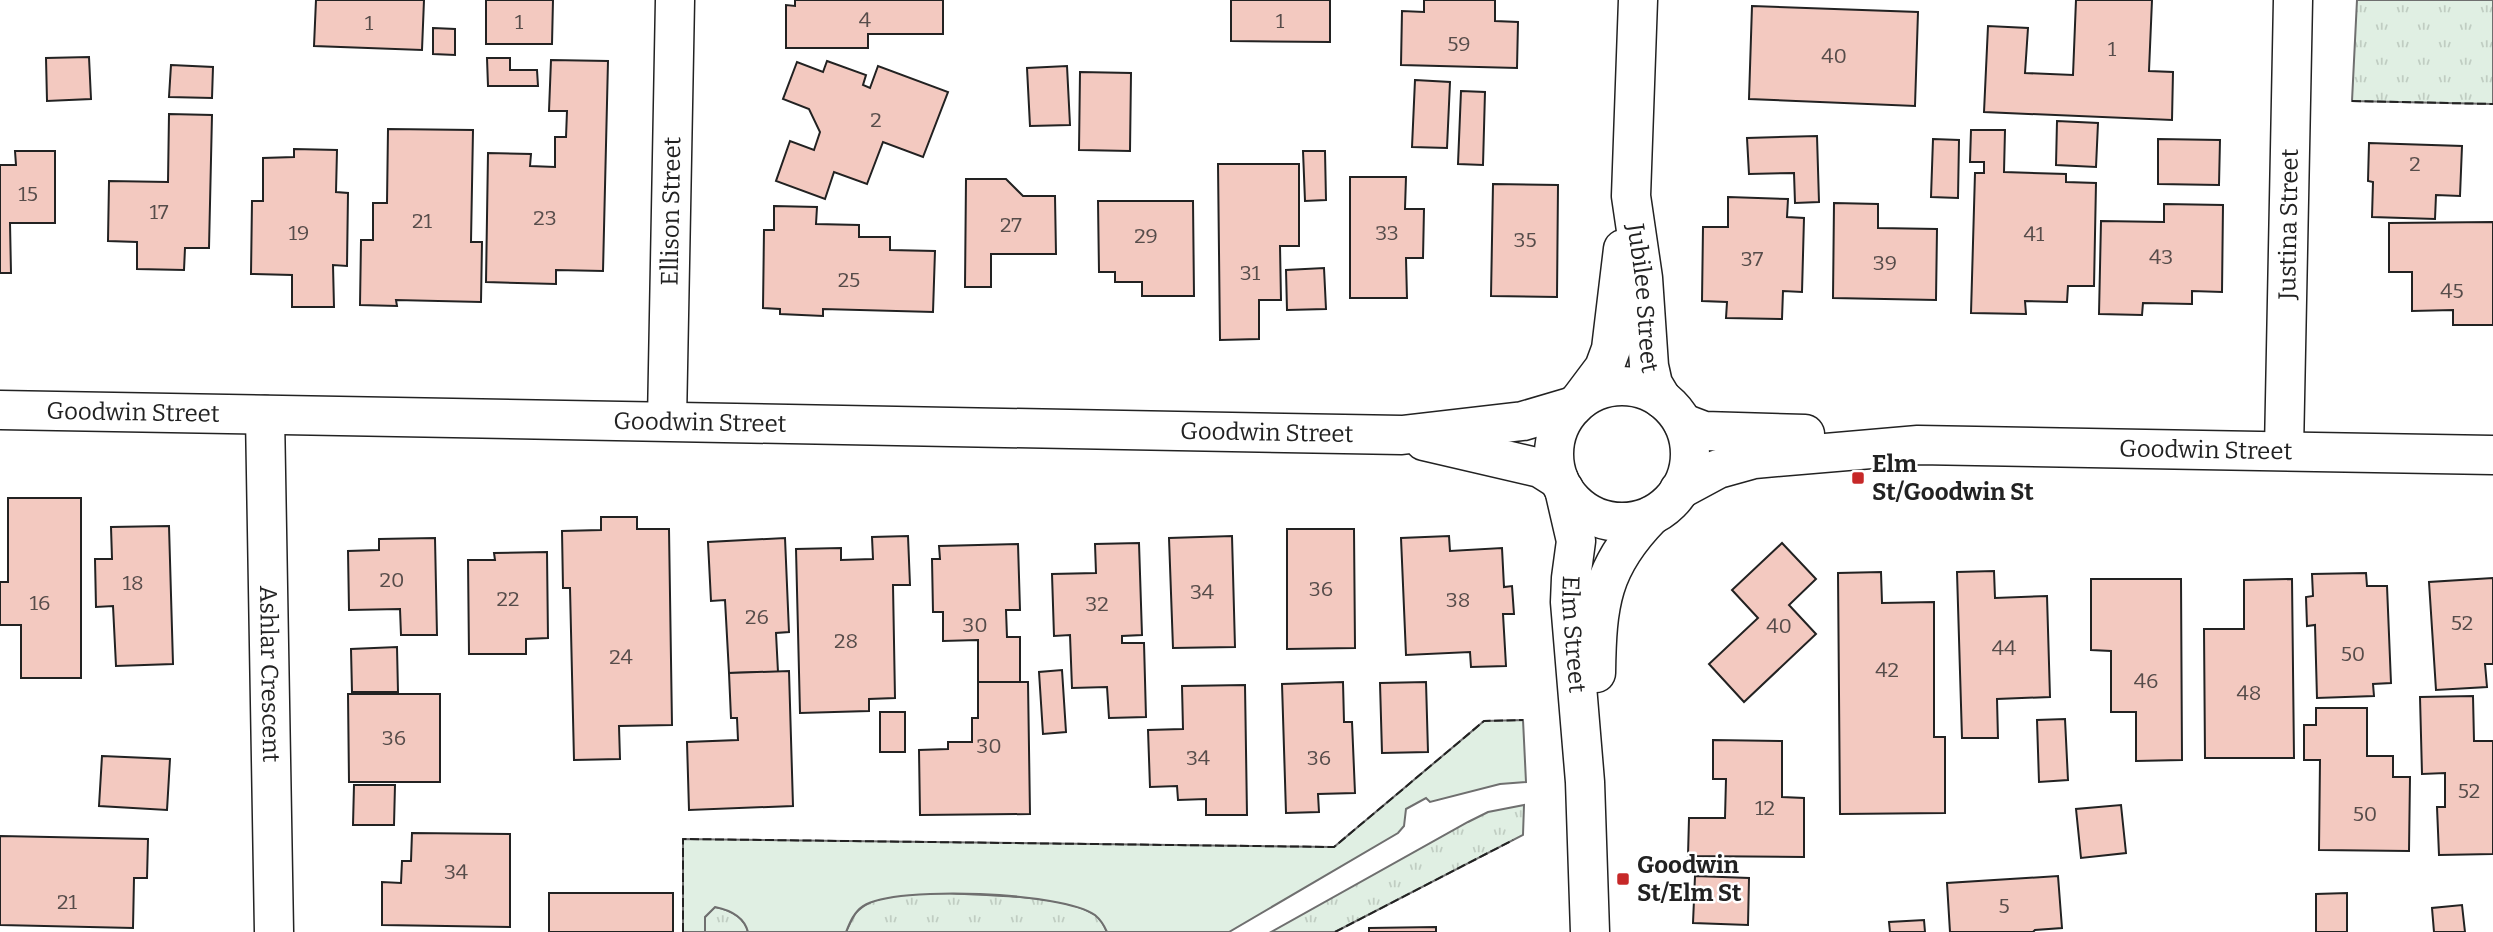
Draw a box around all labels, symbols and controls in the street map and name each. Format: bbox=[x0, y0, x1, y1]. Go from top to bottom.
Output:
house number: 4 bbox=[859, 7, 871, 33]
house number: 1 bbox=[1276, 8, 1285, 34]
house number: 1 bbox=[515, 9, 524, 35]
house number: 1 bbox=[365, 10, 374, 36]
house number: 59 bbox=[1447, 31, 1471, 57]
house number: 1 bbox=[2108, 36, 2117, 62]
house number: 40 bbox=[1821, 43, 1847, 69]
house number: 2 bbox=[870, 107, 882, 133]
street label: Ellison Street bbox=[656, 136, 686, 286]
street label: Justina Street bbox=[2273, 148, 2304, 301]
house number: 2 bbox=[2409, 151, 2421, 177]
house number: 15 bbox=[18, 181, 38, 207]
house number: 17 bbox=[150, 199, 169, 225]
house number: 23 bbox=[533, 205, 557, 231]
house number: 21 bbox=[412, 208, 432, 234]
house number: 27 bbox=[1000, 212, 1022, 238]
house number: 19 bbox=[289, 220, 309, 246]
house number: 33 bbox=[1375, 220, 1399, 246]
street label: Jubilee Street bbox=[1621, 221, 1664, 376]
house number: 41 bbox=[2024, 221, 2045, 247]
house number: 29 bbox=[1134, 223, 1158, 249]
house number: 35 bbox=[1513, 227, 1537, 253]
house number: 43 bbox=[2149, 244, 2173, 270]
house number: 37 bbox=[1741, 246, 1764, 272]
house number: 39 bbox=[1873, 250, 1897, 276]
house number: 31 bbox=[1240, 260, 1261, 286]
house number: 25 bbox=[838, 267, 860, 293]
house number: 45 bbox=[2440, 278, 2464, 304]
street label: Goodwin Street bbox=[46, 397, 220, 428]
street label: Goodwin Street bbox=[613, 407, 787, 438]
street label: Goodwin Street bbox=[1180, 417, 1354, 448]
street label: Goodwin Street bbox=[2119, 435, 2293, 466]
place label: Elm St/Goodwin St bbox=[1872, 450, 2034, 506]
marker: Elm St/Goodwin St bbox=[1850, 470, 1866, 486]
house number: 20 bbox=[380, 567, 404, 593]
house number: 18 bbox=[122, 570, 144, 596]
street label: Elm Street bbox=[1556, 575, 1592, 694]
house number: 36 bbox=[1309, 576, 1333, 602]
house number: 34 bbox=[1190, 579, 1214, 605]
street label: Ashlar Crescent bbox=[254, 585, 285, 763]
house number: 22 bbox=[497, 586, 519, 612]
house number: 38 bbox=[1446, 587, 1470, 613]
house number: 16 bbox=[30, 590, 50, 616]
house number: 32 bbox=[1085, 591, 1109, 617]
house number: 26 bbox=[745, 604, 769, 630]
house number: 52 bbox=[2451, 610, 2473, 636]
house number: 30 bbox=[962, 612, 988, 638]
house number: 40 bbox=[1766, 613, 1792, 639]
house number: 28 bbox=[834, 628, 858, 654]
house number: 44 bbox=[1992, 635, 2016, 661]
house number: 50 bbox=[2341, 641, 2365, 667]
house number: 24 bbox=[609, 644, 633, 670]
house number: 42 bbox=[1875, 657, 1899, 683]
house number: 46 bbox=[2134, 668, 2158, 694]
house number: 48 bbox=[2237, 680, 2261, 706]
house number: 36 bbox=[382, 725, 406, 751]
house number: 30 bbox=[976, 733, 1002, 759]
house number: 34 bbox=[1186, 745, 1210, 771]
house number: 36 bbox=[1307, 745, 1331, 771]
house number: 52 bbox=[2458, 778, 2480, 804]
house number: 12 bbox=[1755, 795, 1775, 821]
house number: 50 bbox=[2353, 801, 2377, 827]
place label: Goodwin St/Elm St bbox=[1637, 851, 1742, 907]
house number: 34 bbox=[444, 859, 468, 885]
marker: Goodwin St/Elm St bbox=[1615, 871, 1631, 887]
house number: 21 bbox=[57, 889, 77, 915]
house number: 5 bbox=[1998, 893, 2010, 919]

